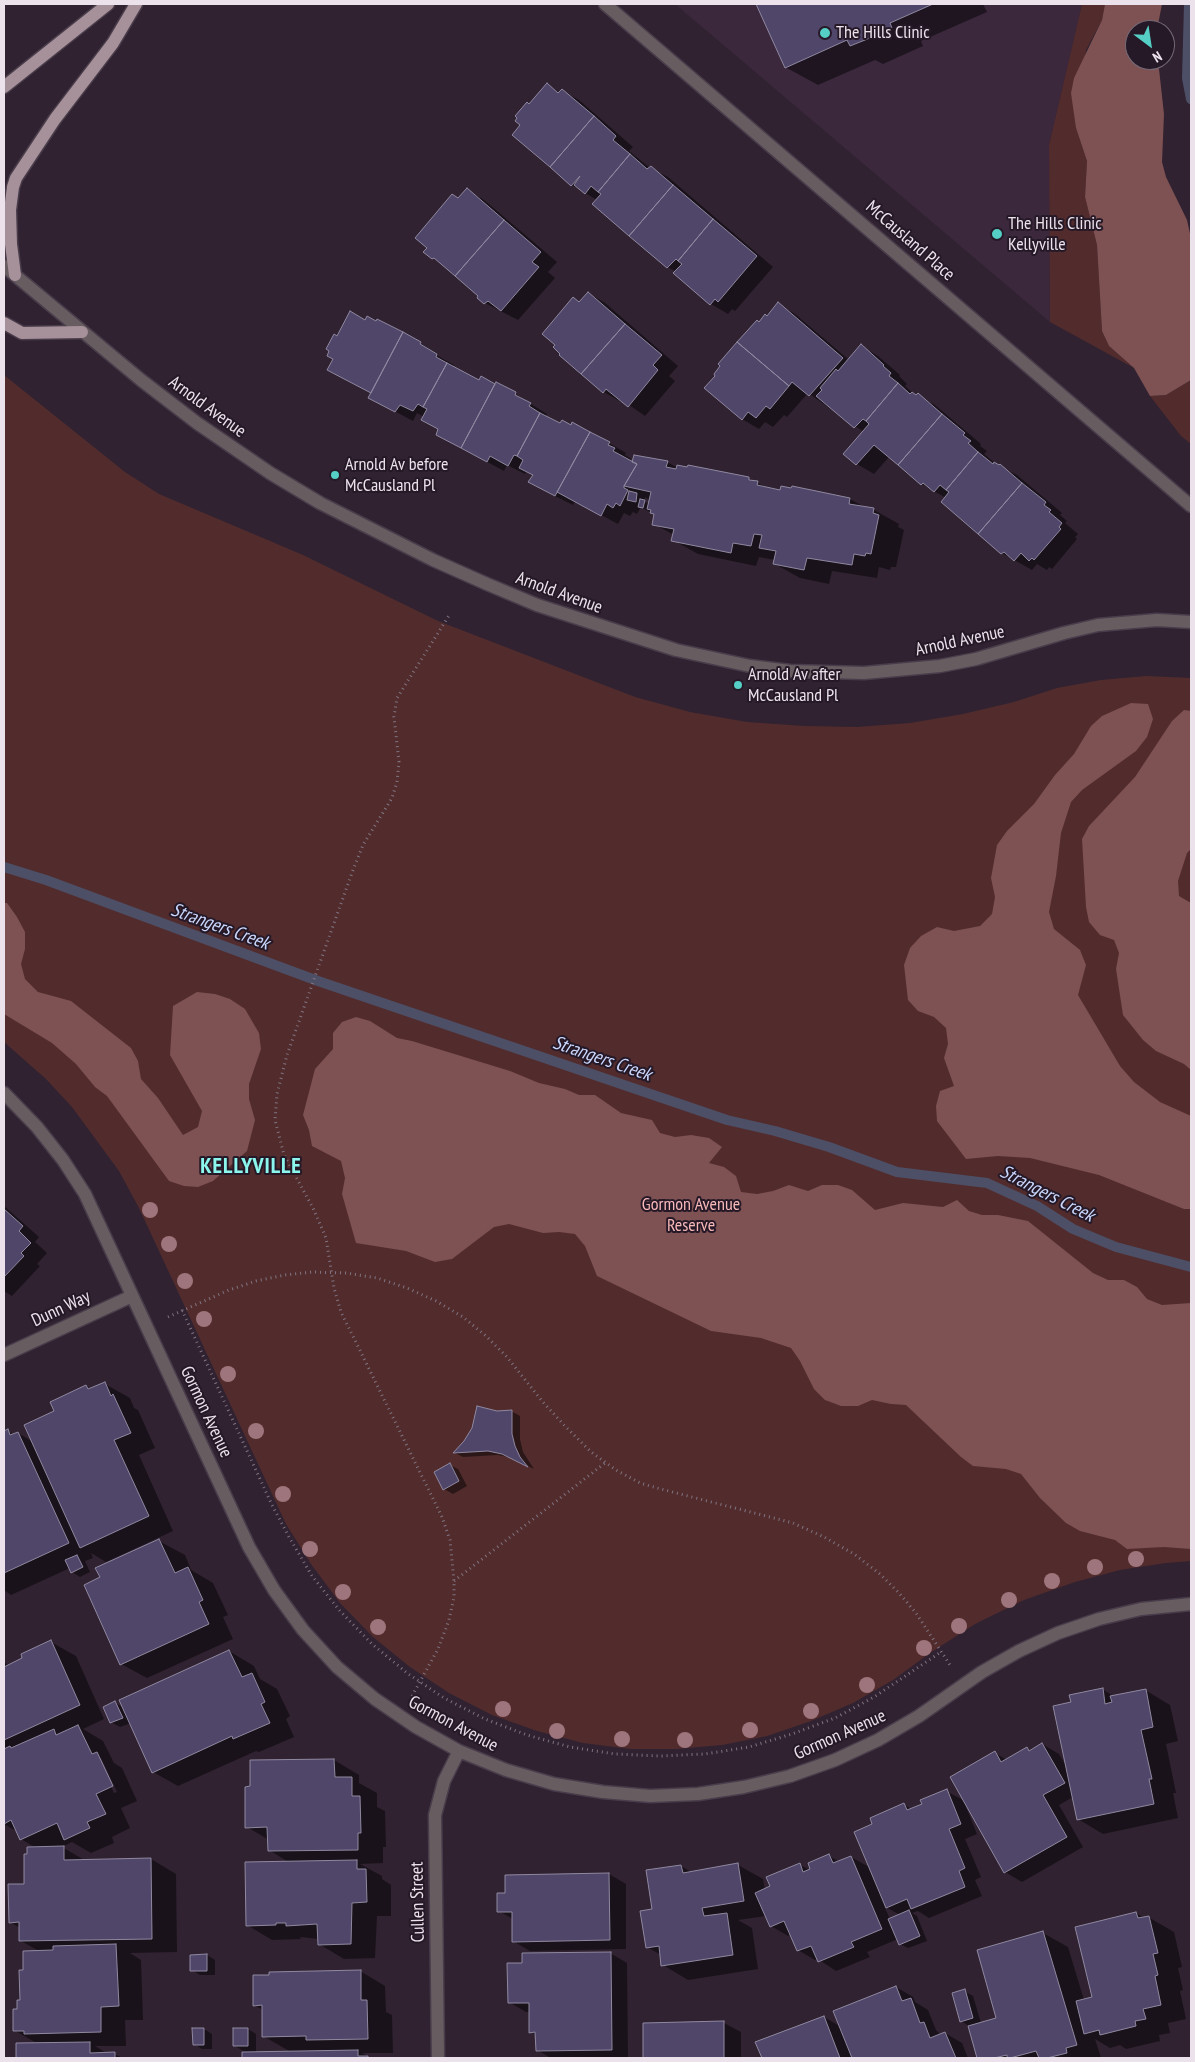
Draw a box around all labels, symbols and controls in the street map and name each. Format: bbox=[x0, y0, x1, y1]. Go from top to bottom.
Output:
north arrow bbox=[1125, 20, 1175, 70]
place label: The Hills Clinic bbox=[836, 22, 930, 44]
marker: The Hills Clinic bbox=[818, 26, 832, 40]
text: N bbox=[1149, 47, 1165, 67]
street label: McCausland Place bbox=[861, 196, 959, 286]
place label: The Hills Clinic Kellyville bbox=[1008, 213, 1102, 255]
marker: The Hills Clinic Kellyville bbox=[990, 227, 1004, 241]
street label: Arnold Avenue bbox=[164, 372, 250, 442]
place label: Arnold Av before McCausland Pl bbox=[345, 454, 449, 496]
marker: Arnold Av before McCausland Pl bbox=[329, 469, 341, 481]
street label: Arnold Avenue bbox=[513, 567, 605, 619]
street label: Arnold Avenue bbox=[914, 621, 1006, 661]
place label: Arnold Av after McCausland Pl bbox=[748, 664, 840, 706]
marker: Arnold Av after McCausland Pl bbox=[732, 679, 744, 691]
water label: Strangers Creek bbox=[168, 899, 272, 955]
water label: Strangers Creek bbox=[550, 1031, 654, 1087]
district label: KELLYVILLE bbox=[199, 1154, 303, 1180]
water label: Strangers Creek bbox=[996, 1161, 1098, 1227]
park label: Gormon Avenue Reserve bbox=[642, 1194, 740, 1236]
street label: Dunn Way bbox=[28, 1286, 94, 1332]
street label: Gormon Avenue bbox=[175, 1363, 237, 1461]
street label: Gormon Avenue bbox=[405, 1691, 501, 1757]
street label: Gormon Avenue bbox=[791, 1705, 889, 1765]
street label: Cullen Street bbox=[406, 1862, 430, 1942]

